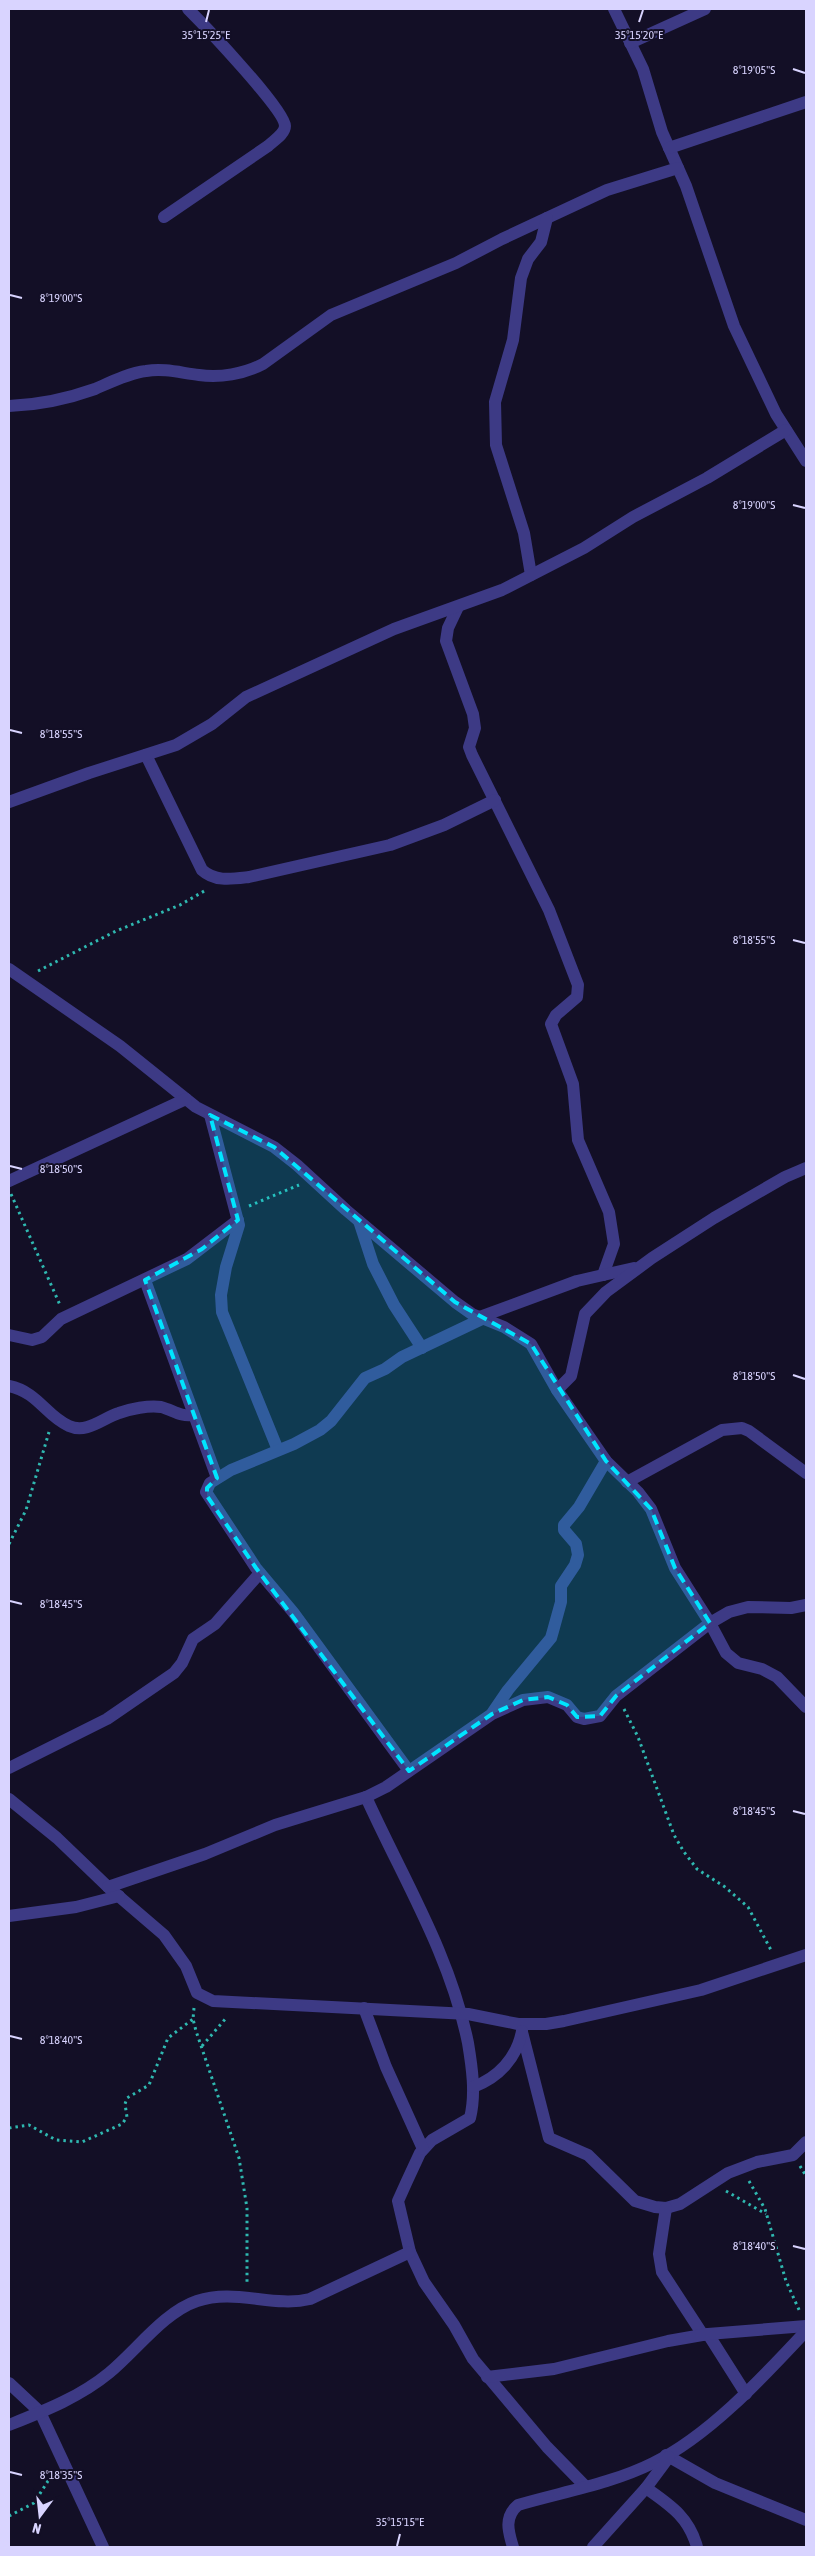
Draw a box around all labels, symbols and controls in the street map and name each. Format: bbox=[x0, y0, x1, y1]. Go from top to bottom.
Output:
text: 35°15'25"E bbox=[182, 28, 230, 42]
text: 35°15'20"E bbox=[615, 28, 663, 42]
text: 8°19'05"S bbox=[733, 63, 775, 77]
text: 8°19'00"S bbox=[40, 291, 82, 305]
text: 8°19'00"S bbox=[733, 498, 775, 512]
text: 8°18'55"S bbox=[40, 727, 82, 741]
text: 8°18'55"S bbox=[733, 933, 775, 947]
text: 8°18'50"S bbox=[40, 1162, 82, 1176]
text: 8°18'50"S bbox=[733, 1369, 775, 1383]
text: 8°18'45"S bbox=[40, 1597, 82, 1611]
text: 8°18'45"S bbox=[733, 1804, 775, 1818]
text: 8°18'40"S bbox=[40, 2033, 82, 2047]
text: 8°18'40"S bbox=[733, 2239, 775, 2253]
text: 8°18'35"S bbox=[40, 2468, 82, 2482]
north arrow bbox=[15, 2491, 65, 2541]
text: 35°15'15"E bbox=[376, 2515, 424, 2529]
text: N bbox=[31, 2520, 43, 2537]

